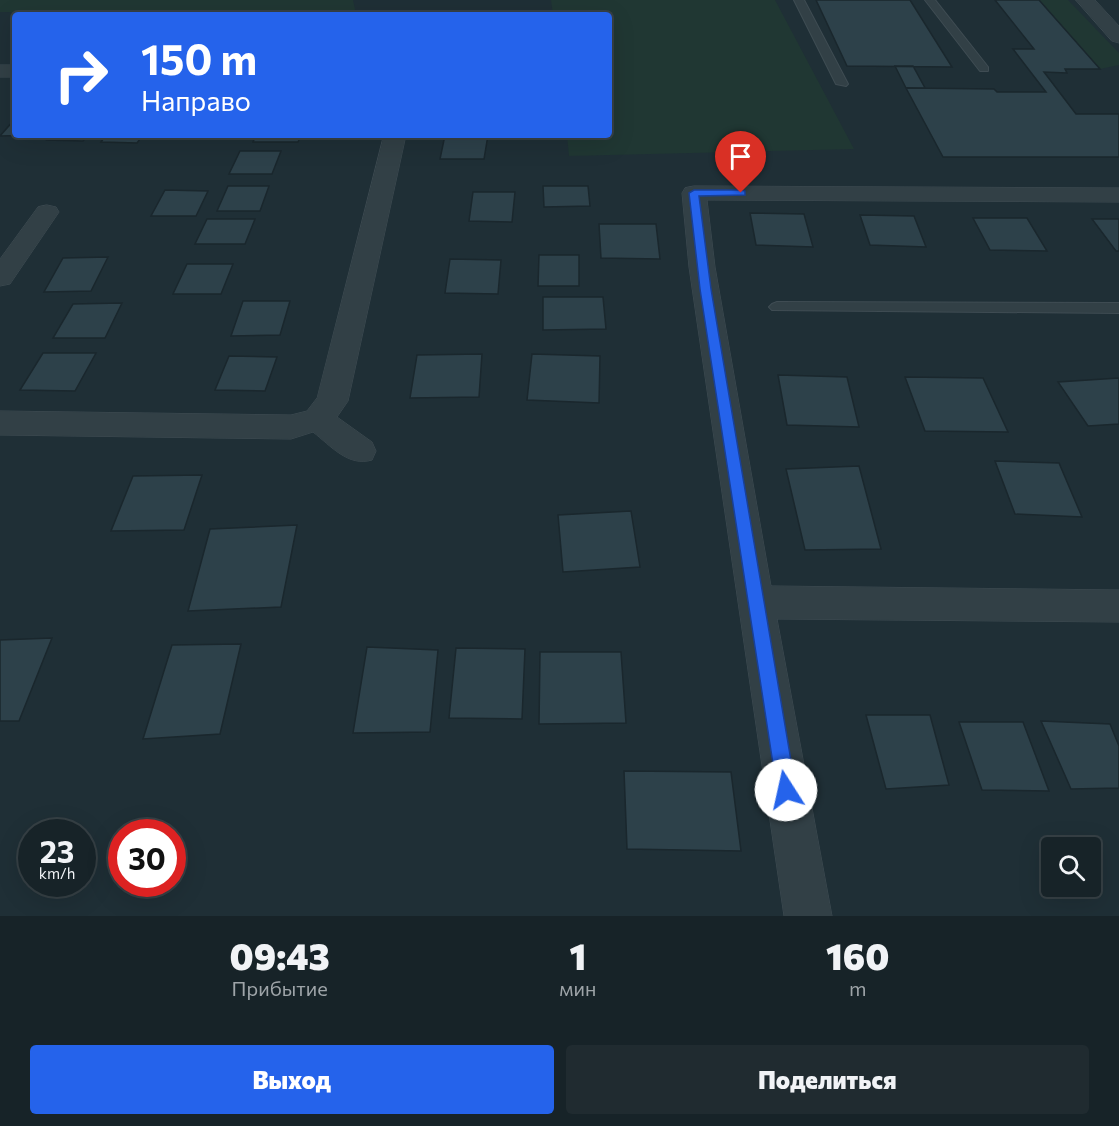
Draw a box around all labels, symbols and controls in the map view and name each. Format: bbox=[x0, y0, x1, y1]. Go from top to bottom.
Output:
text: 150 m bbox=[141, 32, 257, 84]
icon: right bbox=[42, 36, 120, 114]
text: Направо bbox=[141, 84, 251, 117]
pin bbox=[715, 131, 766, 193]
icon: arrive bbox=[724, 140, 757, 173]
position arrow bbox=[754, 758, 818, 822]
speed limit sign: 30 bbox=[108, 819, 186, 897]
text: 23 bbox=[40, 832, 74, 869]
map controls bbox=[1041, 837, 1101, 897]
button: search bbox=[1041, 837, 1101, 897]
text: km/h bbox=[39, 864, 75, 882]
text: 09:43 bbox=[230, 933, 330, 977]
text: 1 bbox=[570, 933, 586, 977]
text: 160 bbox=[826, 933, 889, 977]
text: Прибытие bbox=[232, 976, 328, 1000]
text: мин bbox=[559, 976, 596, 1000]
text: m bbox=[849, 976, 866, 1000]
button: Выход bbox=[30, 1045, 554, 1114]
button: Поделиться bbox=[566, 1045, 1089, 1114]

